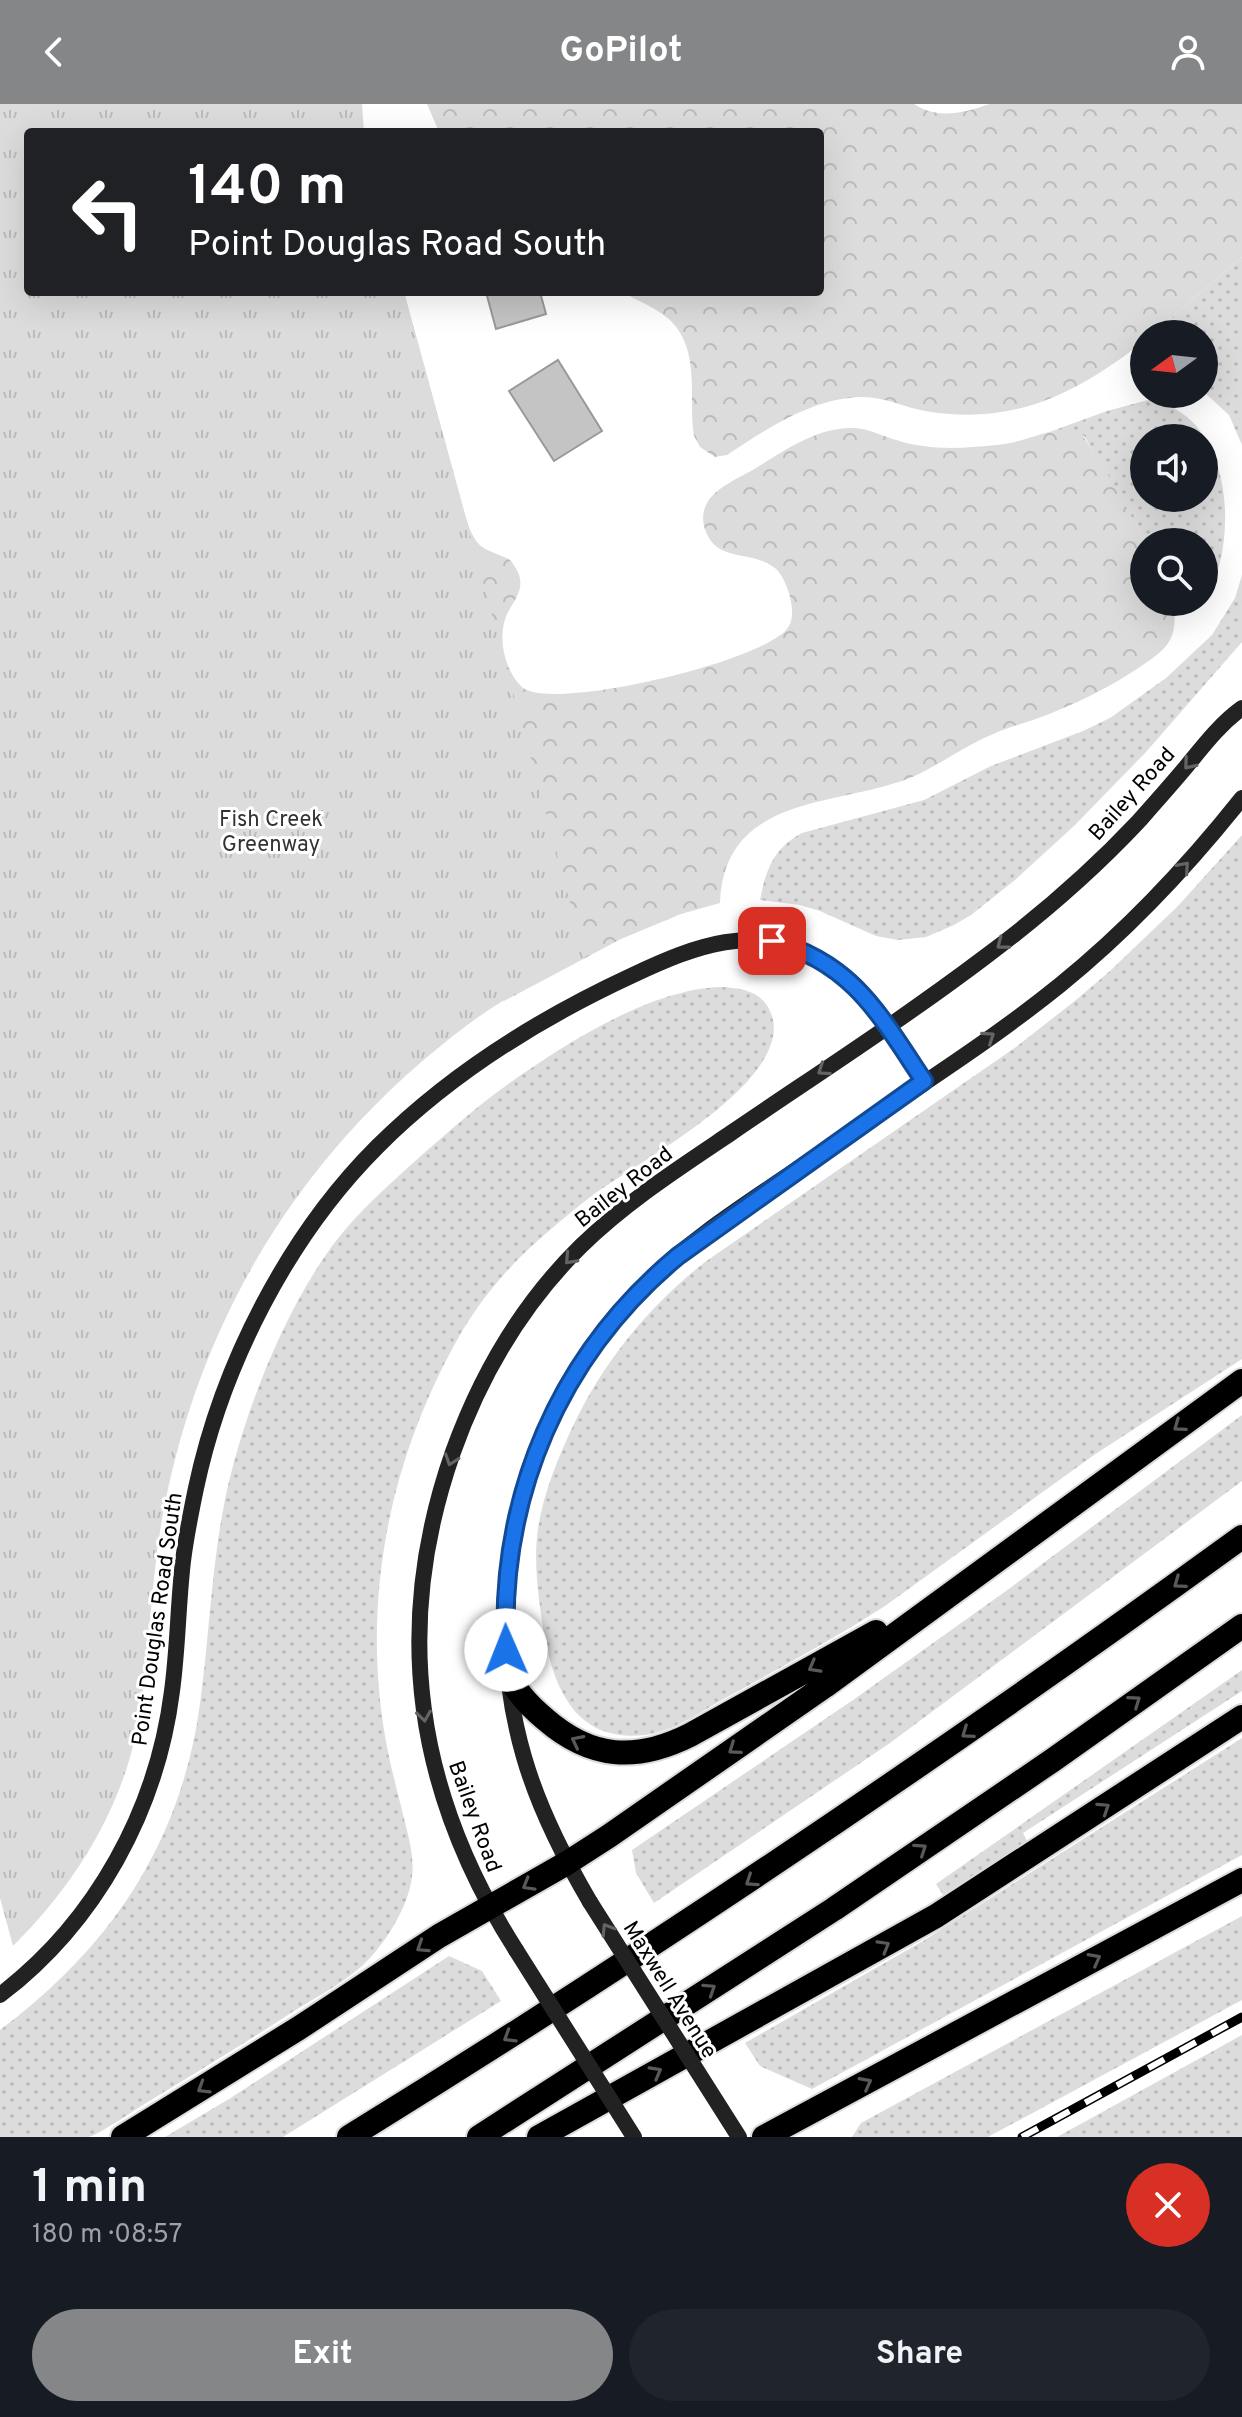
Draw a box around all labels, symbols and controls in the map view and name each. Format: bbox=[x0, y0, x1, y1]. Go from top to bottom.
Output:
text: GoPilot bbox=[560, 29, 682, 75]
icon: back bbox=[32, 30, 76, 74]
icon: person bbox=[1166, 30, 1210, 74]
text: 140 m bbox=[188, 154, 346, 224]
icon: left bbox=[56, 160, 160, 264]
text: Point Douglas Road South bbox=[188, 223, 606, 269]
north arrow bbox=[1130, 320, 1218, 408]
map controls bbox=[1130, 320, 1218, 616]
button: sound bbox=[1130, 424, 1218, 512]
button: search bbox=[1130, 528, 1218, 616]
street label: Bailey Road bbox=[1084, 742, 1182, 847]
one-way arrow bbox=[1184, 755, 1198, 770]
park label: Fish Creek Greenway bbox=[219, 807, 323, 859]
one-way arrow bbox=[1175, 861, 1189, 876]
pin bbox=[738, 907, 806, 975]
icon: arrive bbox=[750, 919, 794, 963]
one-way arrow bbox=[996, 934, 1011, 948]
one-way arrow bbox=[980, 1032, 994, 1047]
one-way arrow bbox=[817, 1060, 831, 1075]
street label: Bailey Road bbox=[570, 1141, 679, 1235]
one-way arrow bbox=[565, 1249, 579, 1264]
one-way arrow bbox=[1173, 1417, 1187, 1431]
one-way arrow bbox=[444, 1452, 460, 1466]
street label: Point Douglas Road South bbox=[127, 1491, 190, 1748]
one-way arrow bbox=[1173, 1573, 1188, 1587]
position arrow bbox=[464, 1608, 548, 1692]
one-way arrow bbox=[809, 1657, 823, 1673]
one-way arrow bbox=[1127, 1696, 1141, 1711]
one-way arrow bbox=[415, 1709, 432, 1723]
one-way arrow bbox=[961, 1723, 975, 1738]
one-way arrow bbox=[570, 1735, 585, 1750]
one-way arrow bbox=[729, 1739, 743, 1754]
street label: Bailey Road bbox=[441, 1757, 506, 1876]
one-way arrow bbox=[1095, 1802, 1110, 1817]
one-way arrow bbox=[913, 1844, 927, 1859]
one-way arrow bbox=[745, 1871, 759, 1886]
one-way arrow bbox=[522, 1875, 537, 1891]
street label: Maxwell Avenue bbox=[616, 1917, 722, 2064]
one-way arrow bbox=[601, 1924, 616, 1938]
one-way arrow bbox=[416, 1938, 430, 1953]
one-way arrow bbox=[875, 1940, 890, 1956]
one-way arrow bbox=[1086, 1953, 1101, 1969]
one-way arrow bbox=[701, 1984, 716, 1999]
one-way arrow bbox=[503, 2028, 517, 2043]
one-way arrow bbox=[648, 2066, 662, 2082]
one-way arrow bbox=[858, 2077, 873, 2092]
one-way arrow bbox=[197, 2079, 212, 2094]
text: 1 min bbox=[32, 2159, 147, 2219]
button: close bbox=[1126, 2163, 1210, 2247]
text: 180 m · 08:57 bbox=[32, 2219, 182, 2252]
button: Exit bbox=[32, 2309, 613, 2401]
button: Share bbox=[629, 2309, 1210, 2401]

